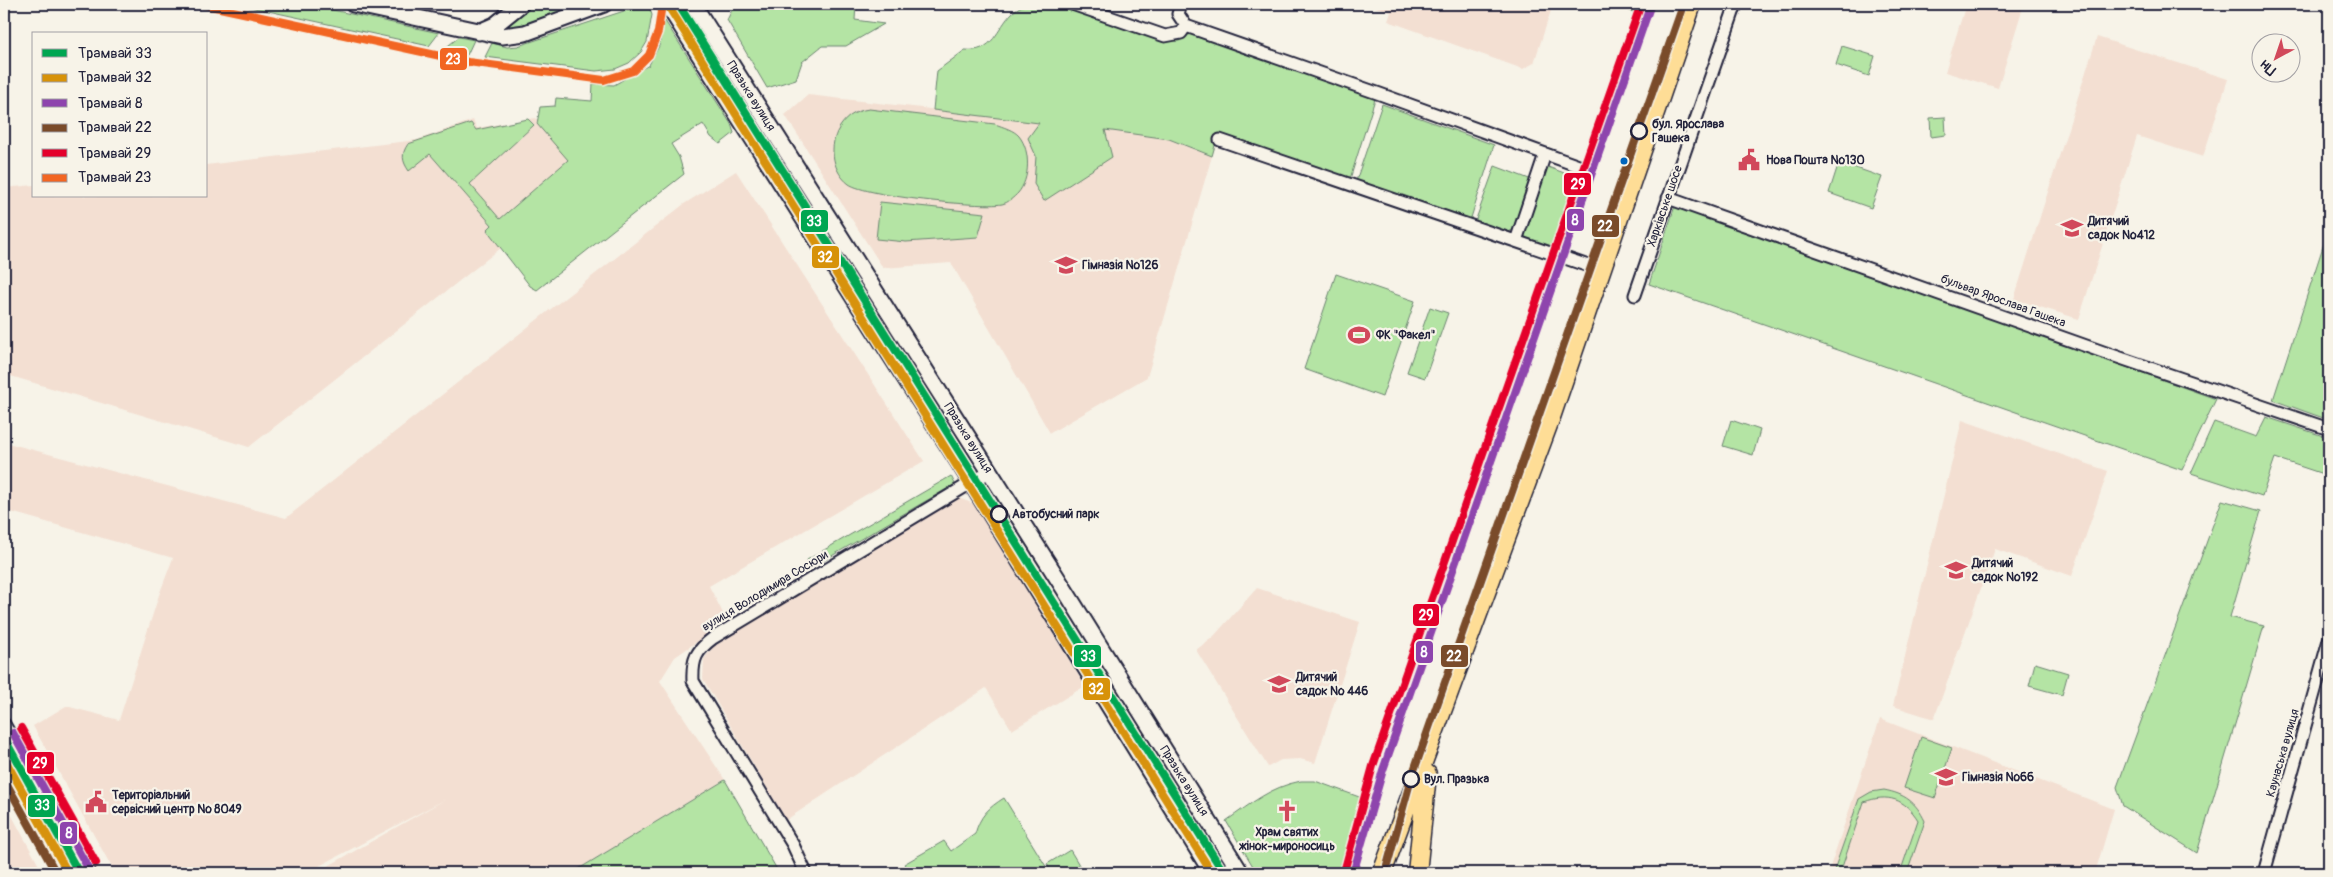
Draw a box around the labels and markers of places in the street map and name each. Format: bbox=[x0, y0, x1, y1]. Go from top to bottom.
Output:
place label: бул. Ярослава Гашека bbox=[1652, 117, 1725, 146]
marker: бул. Ярослава Гашека bbox=[1630, 122, 1648, 140]
public building icon: Нова Пошта №130 bbox=[1736, 147, 1762, 173]
place label: Нова Пошта №130 bbox=[1766, 153, 1865, 168]
unlabelled marker bbox=[1619, 156, 1629, 166]
place label: Дитячий садок №412 bbox=[2087, 214, 2155, 243]
school or university icon: Дитячий садок №412 bbox=[2059, 215, 2085, 241]
school or university icon: Гімназія №126 bbox=[1053, 252, 1079, 278]
place label: Гімназія №126 bbox=[1082, 258, 1158, 273]
sports icon: ФК "Факел" bbox=[1346, 322, 1372, 348]
place label: ФК "Факел" bbox=[1375, 328, 1435, 343]
marker: Автобусний парк bbox=[990, 505, 1008, 523]
place label: Автобусний парк bbox=[1012, 507, 1100, 522]
place label: Дитячий садок №192 bbox=[1971, 556, 2039, 585]
school or university icon: Дитячий садок №192 bbox=[1943, 557, 1969, 583]
place label: Дитячий садок № 446 bbox=[1295, 670, 1368, 699]
school or university icon: Дитячий садок № 446 bbox=[1266, 671, 1292, 697]
school or university icon: Гімназія №66 bbox=[1933, 764, 1959, 790]
marker: Вул. Празька bbox=[1402, 770, 1420, 788]
place label: Гімназія №66 bbox=[1962, 770, 2034, 785]
place label: Вул. Празька bbox=[1424, 772, 1489, 787]
place label: Територіальний сервісний центр № 8049 bbox=[111, 788, 242, 817]
public building icon: Територіальний сервісний центр № 8049 bbox=[83, 789, 109, 815]
church icon: Храм святих жінок-мироносиць bbox=[1274, 798, 1300, 824]
place label: Храм святих жінок-мироносиць bbox=[1238, 825, 1335, 854]

